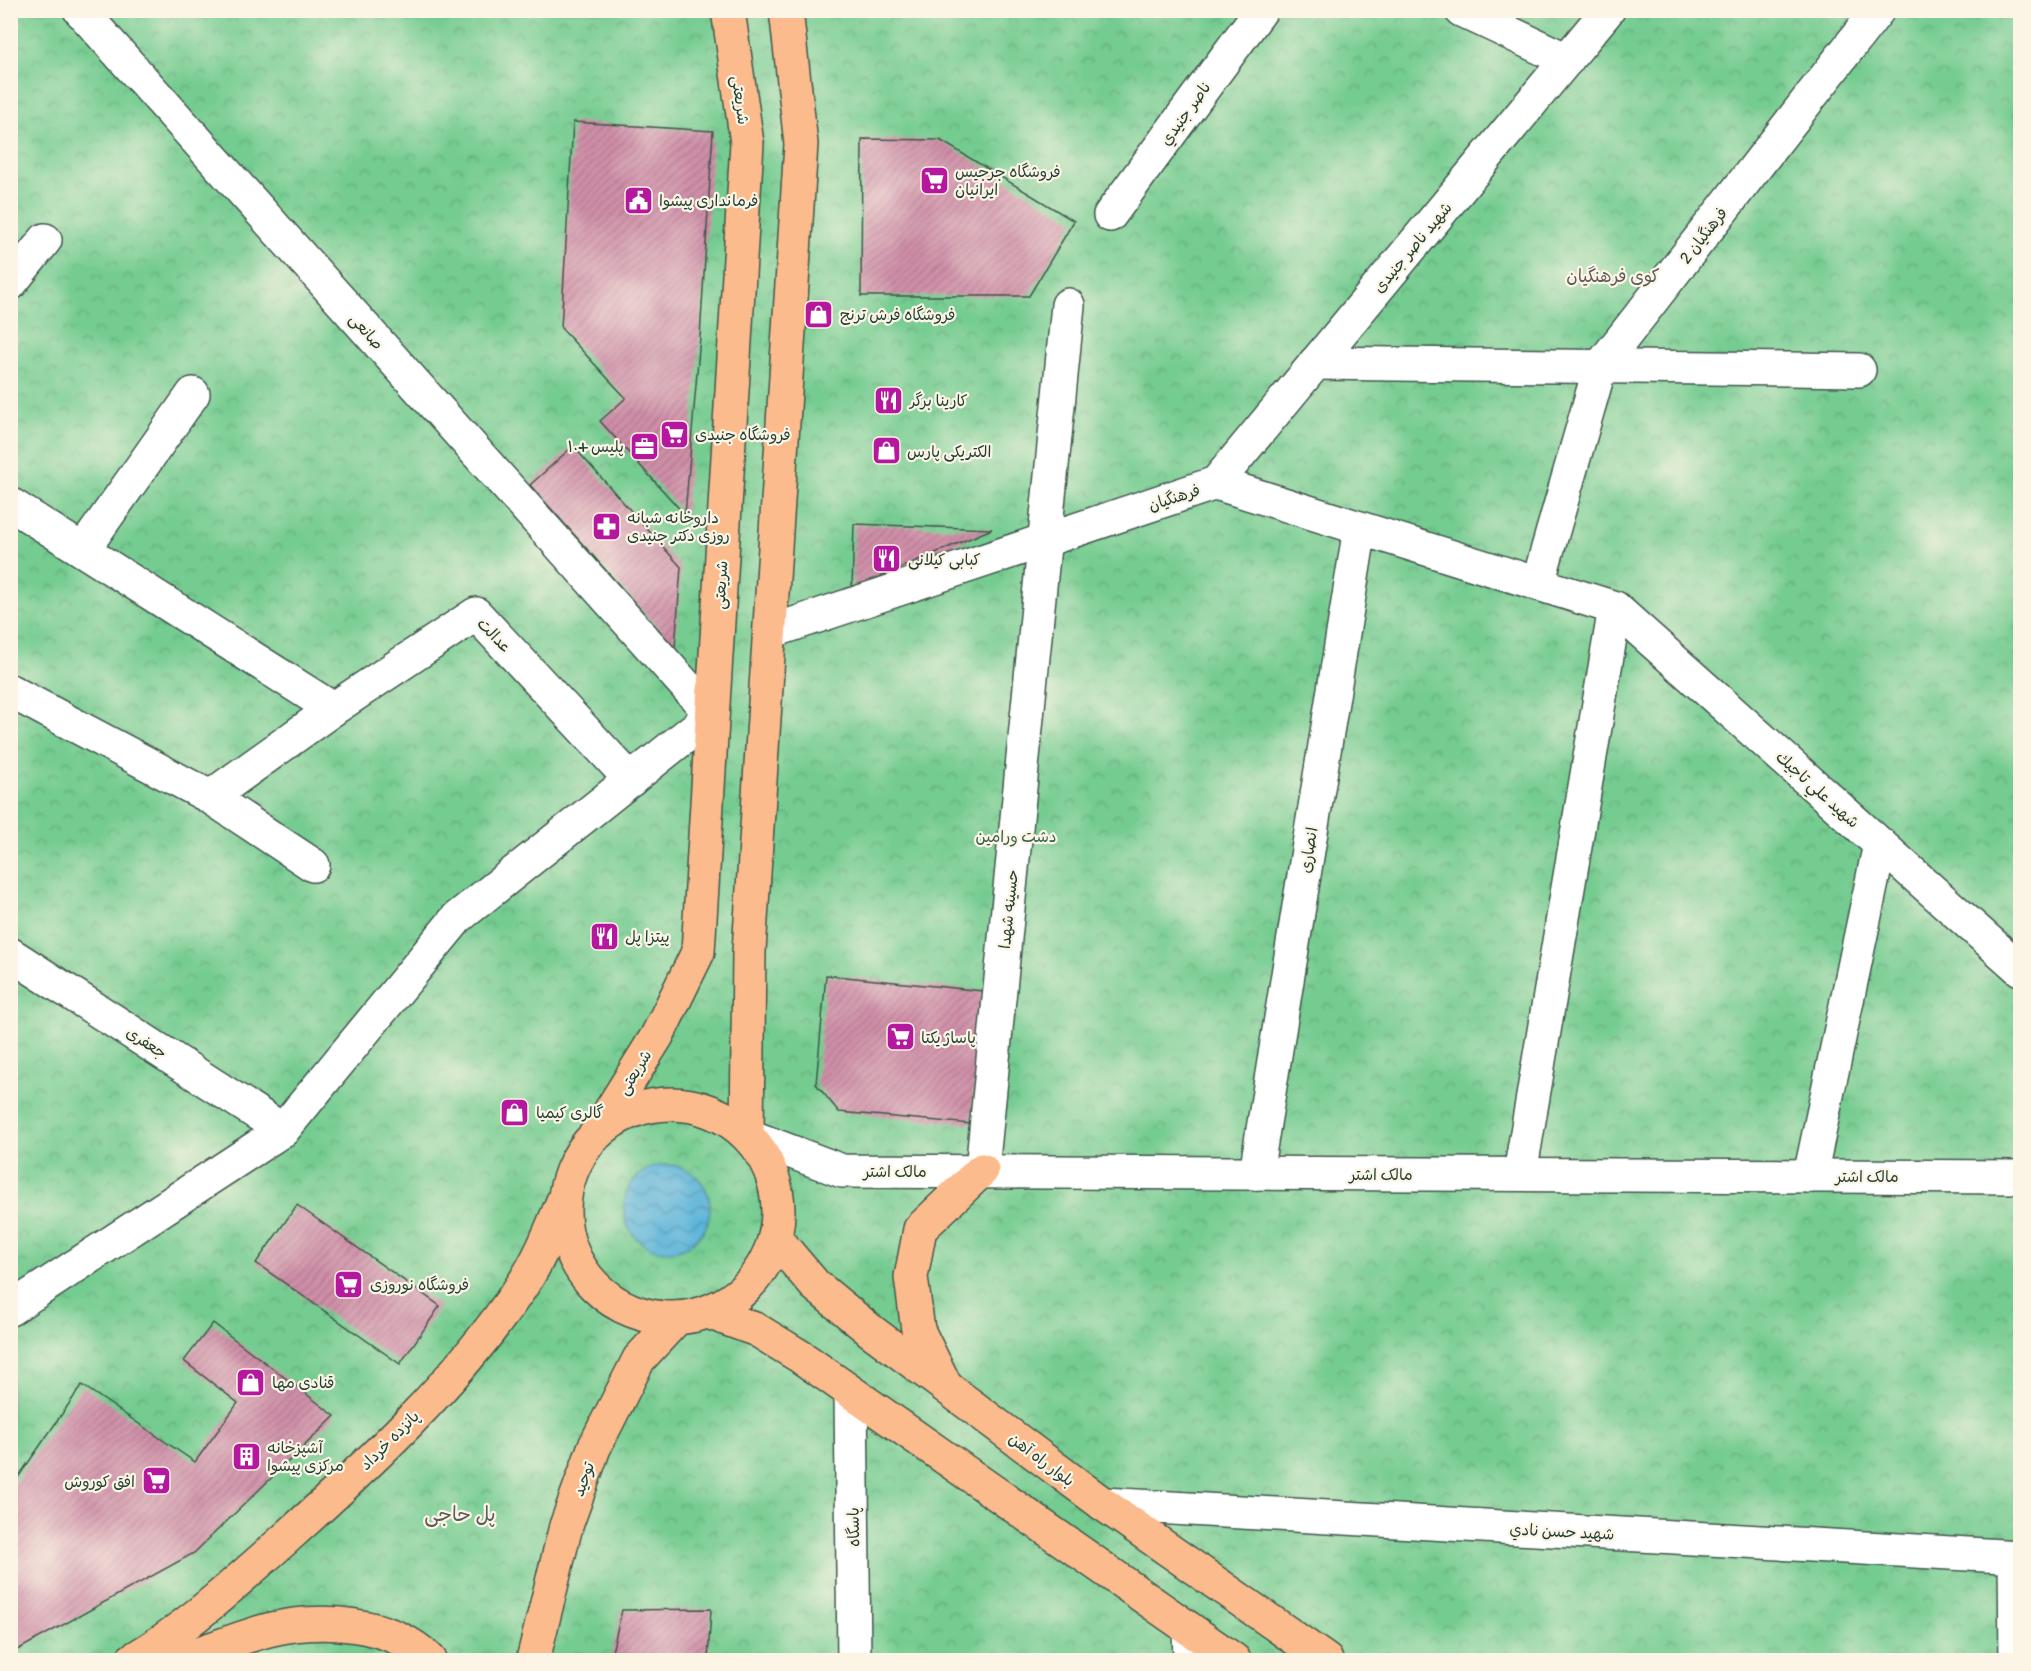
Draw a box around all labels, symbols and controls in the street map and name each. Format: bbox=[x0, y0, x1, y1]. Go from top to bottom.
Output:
street label: شریعتی bbox=[727, 74, 753, 126]
street label: ناصر جنيدي bbox=[1156, 78, 1217, 150]
place label: فروشگاه جرجیس ایرانیان bbox=[955, 162, 1061, 200]
supermarket icon: فروشگاه جرجیس ایرانیان bbox=[918, 164, 950, 196]
public building icon: فرمانداری پیشوا bbox=[622, 184, 654, 216]
place label: فرمانداری پیشوا bbox=[659, 191, 758, 211]
street label: شهيد ناصر جنیدی bbox=[1369, 198, 1457, 297]
street label: فرهنگيان 2 bbox=[1676, 203, 1732, 268]
district label: کوی فرهنگیان bbox=[1566, 265, 1660, 288]
shop icon: فروشگاه فرش ترنج bbox=[803, 298, 835, 330]
place label: فروشگاه فرش ترنج bbox=[840, 305, 955, 325]
street label: صانعی bbox=[345, 309, 388, 354]
restaurant icon: کارینا برگر bbox=[873, 384, 905, 416]
place label: کارینا برگر bbox=[908, 391, 968, 411]
supermarket icon: فروشگاه جنیدی bbox=[658, 418, 690, 450]
place label: فروشگاه جنیدی bbox=[695, 425, 791, 445]
office icon: پلیس +۱۰ bbox=[629, 430, 661, 462]
shop icon: الکتریکی پارس bbox=[870, 435, 902, 467]
place label: پلیس +۱۰ bbox=[567, 437, 624, 457]
place label: الکتریکی پارس bbox=[907, 442, 991, 462]
street label: فرهنگیان bbox=[1146, 480, 1203, 516]
place label: داروخانه شبانه روزی دکتر جنیدی bbox=[627, 508, 730, 546]
pharmacy icon: داروخانه شبانه روزی دکتر جنیدی bbox=[590, 510, 622, 542]
restaurant icon: کبابی کیلانی bbox=[871, 543, 903, 575]
place label: کبابی کیلانی bbox=[908, 550, 981, 570]
street label: شریعتی bbox=[710, 560, 732, 610]
street label: عدالت bbox=[473, 614, 516, 657]
street label: شهيد علي تاجيك bbox=[1769, 747, 1863, 835]
street label: انصاری bbox=[1295, 826, 1322, 875]
park label: دشت ورامین bbox=[975, 827, 1057, 847]
street label: حسینه شهدا bbox=[995, 869, 1023, 950]
restaurant icon: پیتزا پل bbox=[588, 920, 620, 952]
place label: پیتزا پل bbox=[625, 927, 670, 947]
supermarket icon: پاساژ یکتا bbox=[884, 1021, 916, 1053]
street label: جعفری bbox=[122, 1022, 171, 1063]
place label: پاساژ یکتا bbox=[921, 1028, 976, 1048]
street label: شریعتی bbox=[613, 1046, 656, 1099]
shop icon: گالری کیمیا bbox=[499, 1096, 531, 1128]
place label: گالری کیمیا bbox=[536, 1103, 604, 1123]
street label: مالک اشتر bbox=[861, 1162, 927, 1182]
street label: مالک اشتر bbox=[1347, 1165, 1413, 1185]
street label: مالک اشتر bbox=[1833, 1167, 1899, 1187]
supermarket icon: فروشگاه نوروزی bbox=[333, 1268, 365, 1300]
place label: فروشگاه نوروزی bbox=[370, 1275, 469, 1295]
shop icon: قنادی مها bbox=[235, 1366, 267, 1398]
place label: قنادی مها bbox=[272, 1373, 334, 1393]
street label: پانزده خرداد bbox=[356, 1407, 424, 1475]
street label: بلوار راه آهن bbox=[1005, 1429, 1078, 1491]
place label: آشپزخانه مرکزی پیشوا bbox=[267, 1438, 344, 1476]
building icon: آشپزخانه مرکزی پیشوا bbox=[230, 1440, 262, 1472]
street label: توحید bbox=[568, 1459, 600, 1499]
supermarket icon: افق کوروش bbox=[140, 1465, 172, 1497]
place label: افق کوروش bbox=[64, 1472, 135, 1492]
district label: پل حاجی bbox=[424, 1502, 496, 1527]
street label: پاسگاه bbox=[844, 1507, 864, 1547]
street label: شهيد حسن نادي bbox=[1509, 1519, 1615, 1546]

